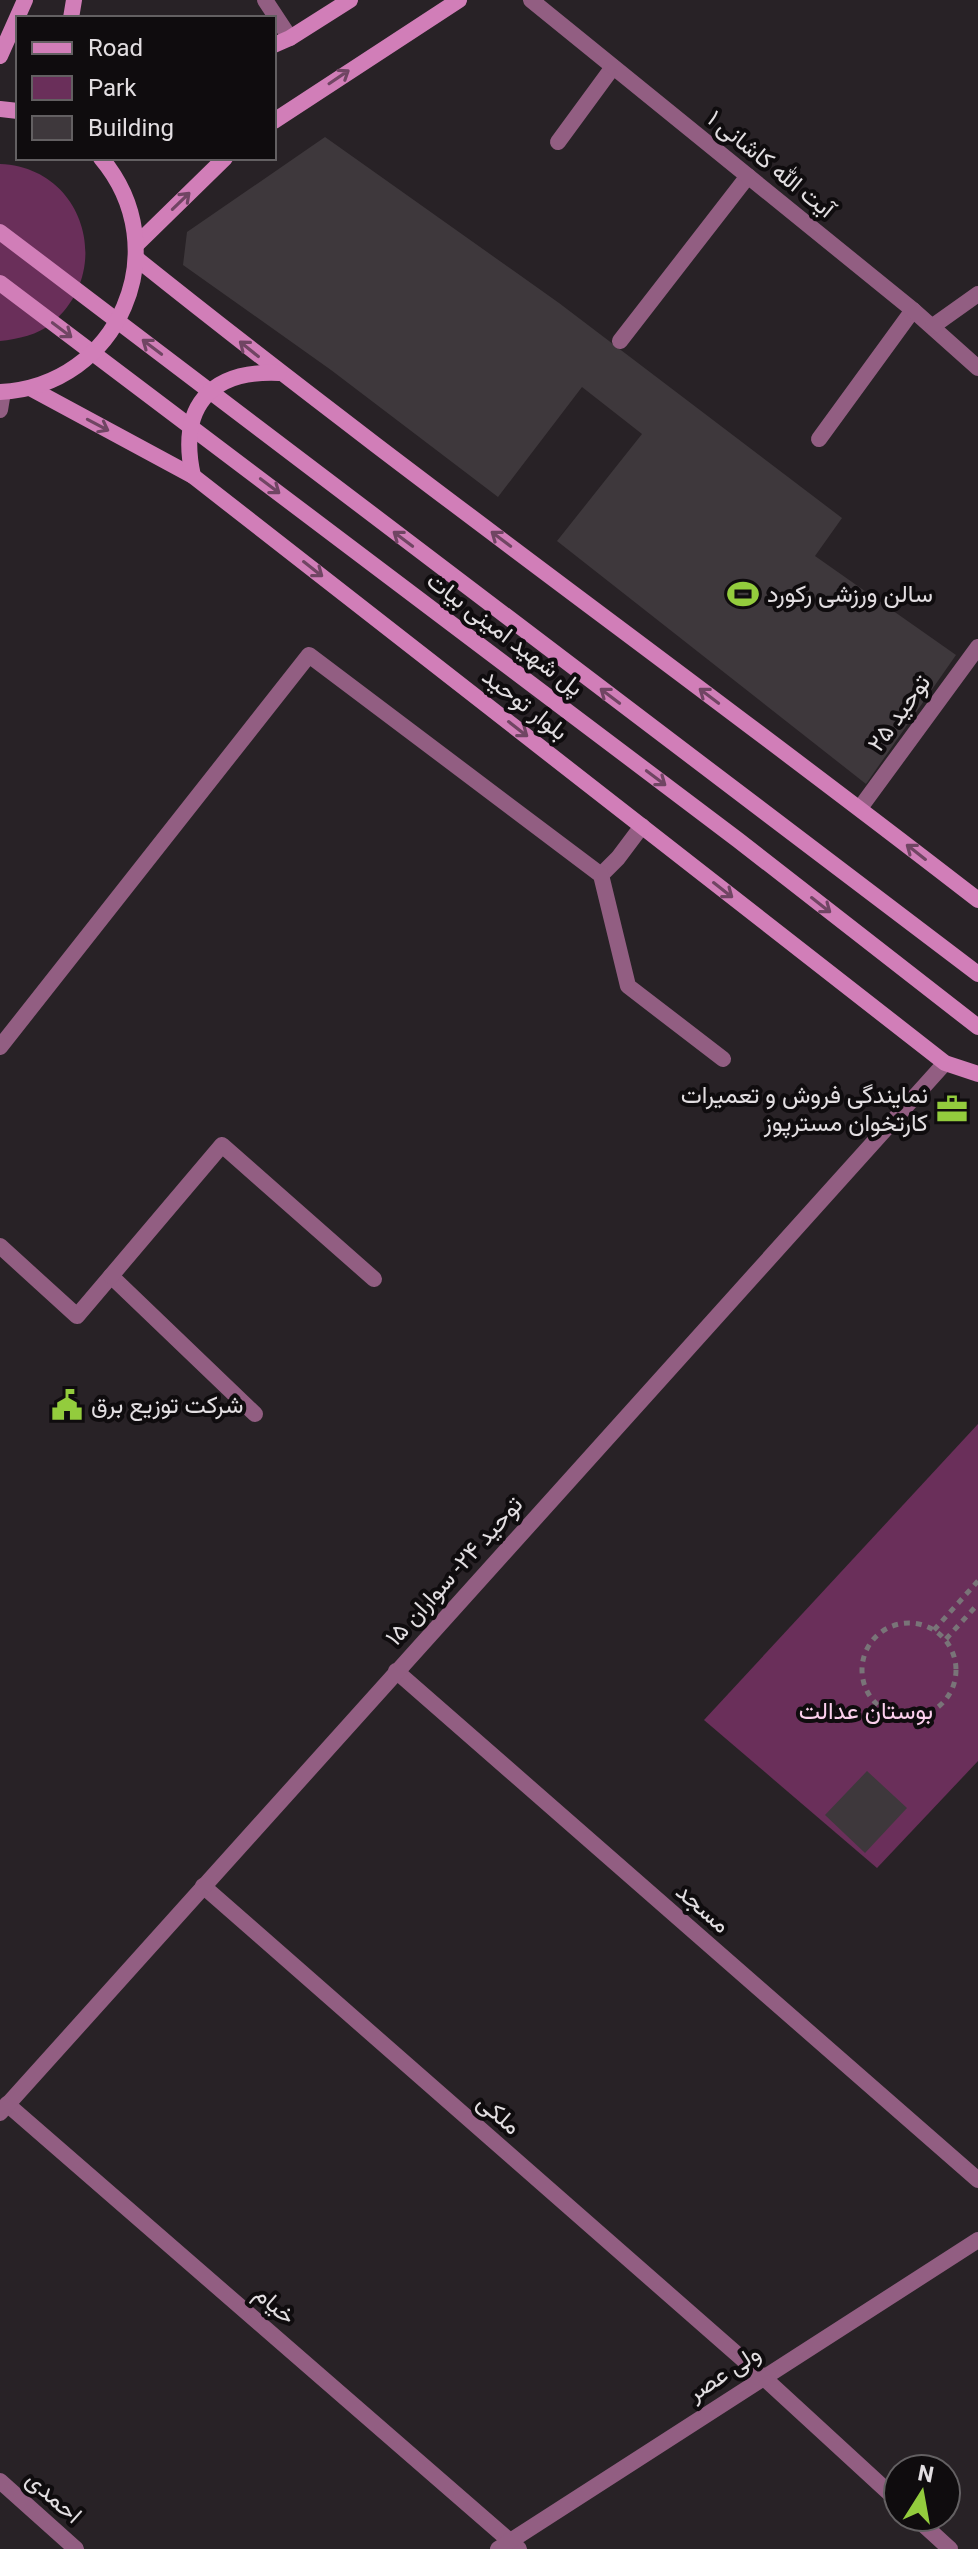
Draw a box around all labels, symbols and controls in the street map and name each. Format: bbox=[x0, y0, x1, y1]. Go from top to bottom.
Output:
legend bbox=[16, 16, 276, 160]
text: Road bbox=[88, 34, 143, 62]
one-way arrow bbox=[327, 69, 350, 85]
text: Park bbox=[88, 74, 137, 102]
street label: آیت الله کاشانی ۱ bbox=[702, 104, 842, 225]
text: Building bbox=[88, 114, 174, 142]
one-way arrow bbox=[171, 192, 191, 211]
one-way arrow bbox=[51, 321, 72, 338]
one-way arrow bbox=[142, 339, 163, 356]
one-way arrow bbox=[239, 340, 260, 358]
one-way arrow bbox=[86, 417, 110, 433]
one-way arrow bbox=[258, 478, 280, 495]
one-way arrow bbox=[393, 530, 414, 547]
one-way arrow bbox=[491, 531, 512, 548]
one-way arrow bbox=[302, 561, 323, 578]
street label: پل شهید امینی بیات bbox=[420, 566, 589, 703]
sports icon: سالن ورزشی رکورد bbox=[726, 577, 760, 611]
place label: سالن ورزشی رکورد bbox=[767, 580, 933, 609]
street label: بلوار توحید bbox=[476, 662, 573, 747]
street label: توحید ۲۵ bbox=[862, 669, 937, 758]
one-way arrow bbox=[699, 687, 720, 704]
one-way arrow bbox=[600, 688, 621, 705]
one-way arrow bbox=[507, 721, 528, 738]
one-way arrow bbox=[645, 770, 666, 787]
one-way arrow bbox=[906, 844, 927, 861]
one-way arrow bbox=[712, 881, 733, 898]
one-way arrow bbox=[810, 897, 831, 914]
place label: نمایندگی فروش و تعمیرات کارتخوان مسترپوز bbox=[681, 1081, 928, 1139]
office icon: نمایندگی فروش و تعمیرات کارتخوان مسترپوز bbox=[935, 1092, 969, 1126]
public building icon: شرکت توزیع برق bbox=[50, 1388, 84, 1422]
place label: شرکت توزیع برق bbox=[91, 1391, 244, 1422]
street label: توحید ۲۴- سواران ۱۵ bbox=[380, 1491, 529, 1652]
park label: بوستان عدالت bbox=[799, 1697, 933, 1726]
street label: مسجد bbox=[670, 1877, 736, 1939]
street label: ملکی bbox=[472, 2088, 526, 2140]
street label: خیام bbox=[247, 2280, 301, 2332]
street label: ولی عصر bbox=[681, 2339, 766, 2408]
north arrow bbox=[882, 2453, 962, 2533]
text: N bbox=[916, 2460, 936, 2488]
street label: احمدی bbox=[20, 2465, 88, 2529]

